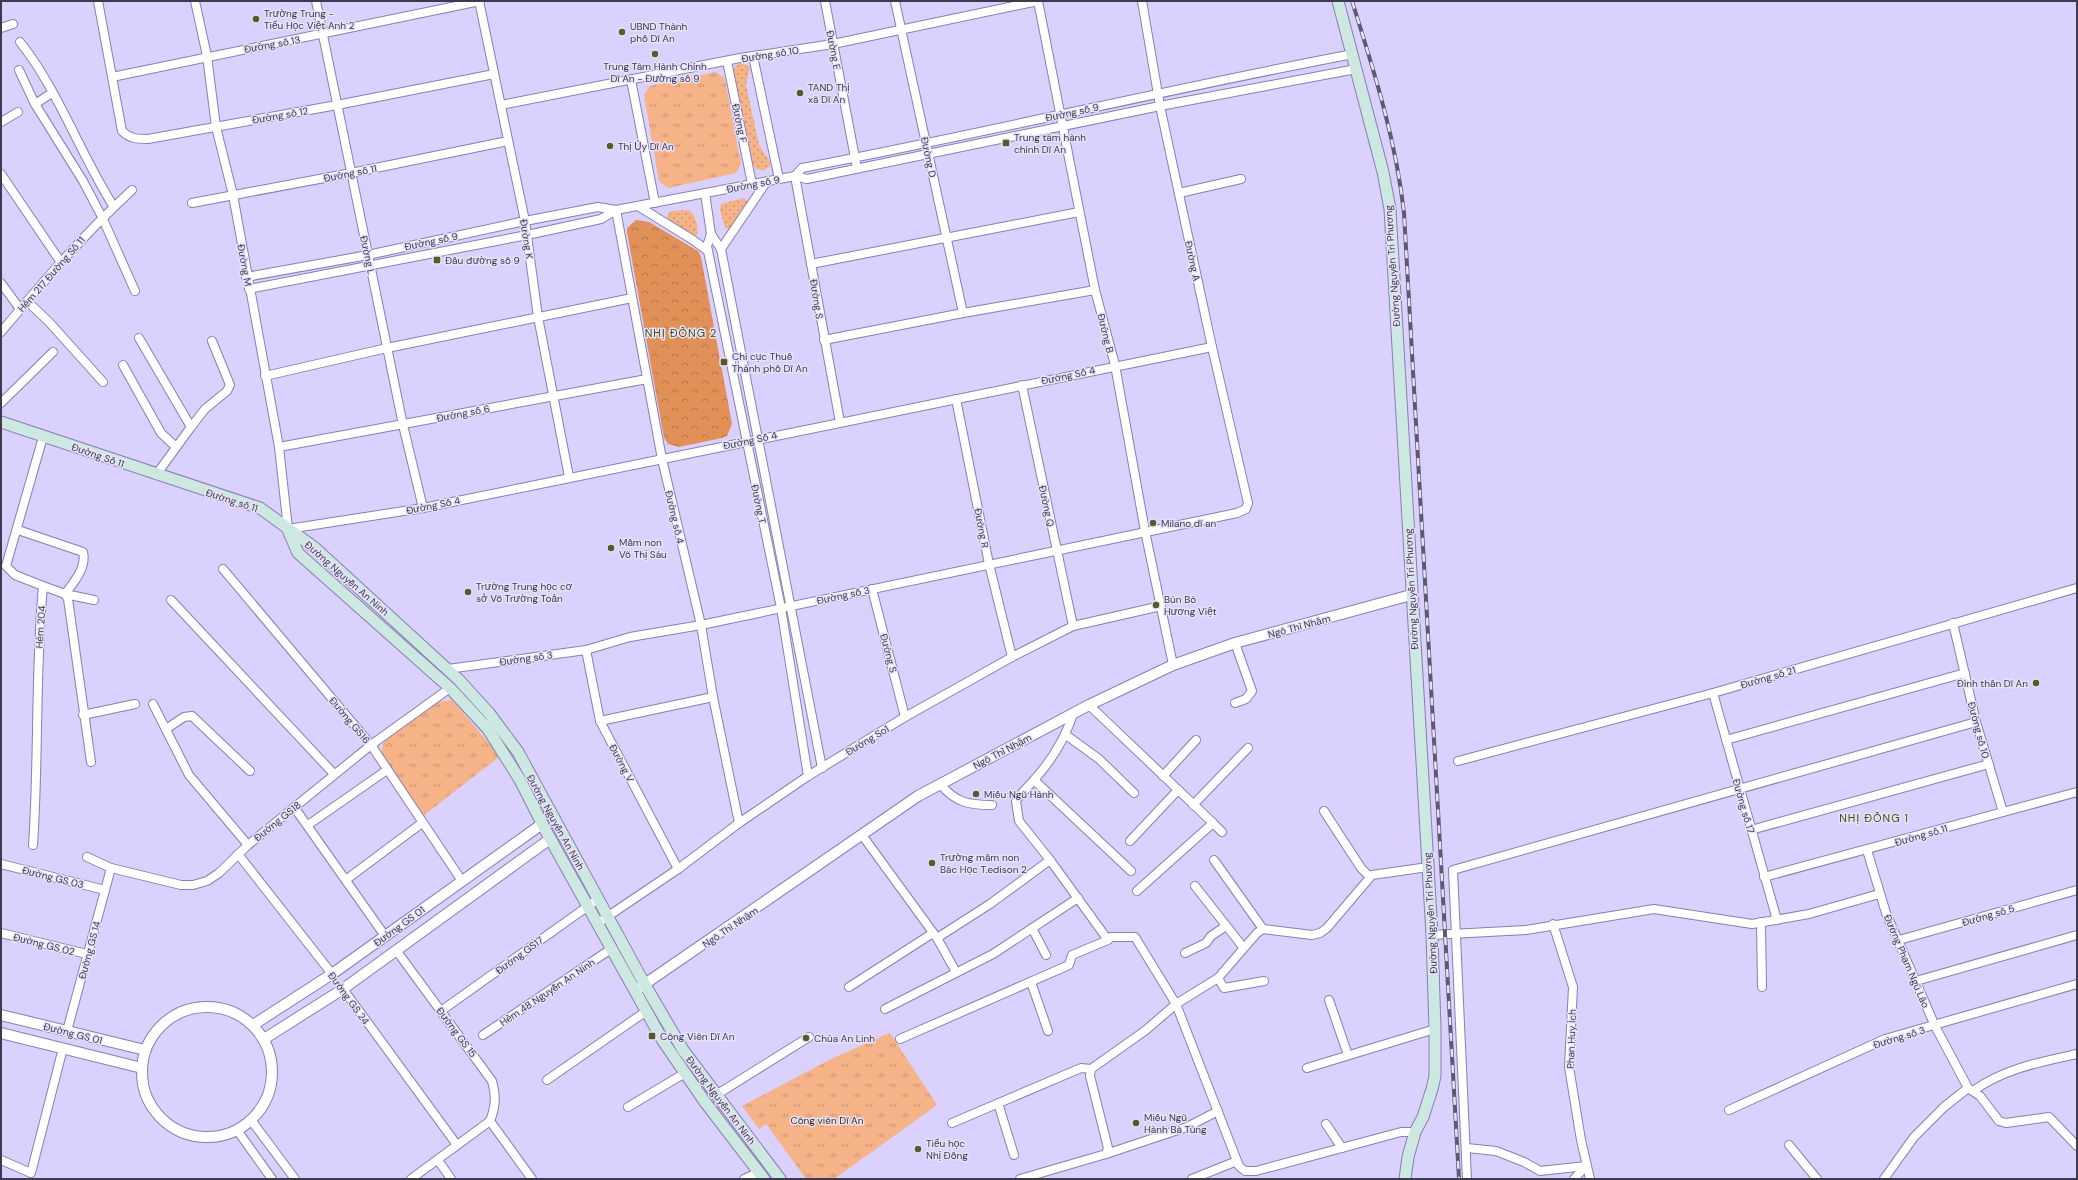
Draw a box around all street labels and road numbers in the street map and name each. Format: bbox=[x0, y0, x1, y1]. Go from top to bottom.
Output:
street label: Đường E bbox=[823, 29, 844, 71]
street label: Đường số 13 bbox=[243, 33, 301, 56]
street label: Đường số 10 bbox=[740, 44, 800, 65]
street label: Đường số 9 bbox=[1044, 100, 1100, 124]
street label: Đường F bbox=[729, 102, 750, 144]
street label: Đường số 12 bbox=[251, 104, 309, 127]
street label: Đường D bbox=[918, 136, 939, 179]
street label: Đường số 11 bbox=[322, 162, 378, 185]
street label: Đường số 9 bbox=[725, 173, 781, 196]
street label: Đường Nguyễn Tri Phương bbox=[1382, 204, 1403, 327]
street label: Đường K bbox=[517, 218, 536, 260]
street label: Đường số 9 bbox=[403, 229, 459, 253]
street label: Hẻm 217 Đường Số 11 bbox=[15, 234, 88, 315]
street label: Đường L bbox=[357, 234, 378, 276]
street label: Đường A bbox=[1182, 240, 1203, 283]
street label: Đường M bbox=[234, 243, 255, 287]
street label: Đường S bbox=[807, 278, 826, 320]
street label: Đường B bbox=[1094, 312, 1117, 354]
street label: Đường Số 4 bbox=[1040, 363, 1096, 388]
street label: Đường số 6 bbox=[435, 402, 491, 425]
street label: Đường Số 4 bbox=[722, 428, 778, 453]
street label: Đường Số 11 bbox=[70, 440, 126, 471]
street label: Đường T bbox=[748, 483, 769, 525]
street label: Đường Q bbox=[1036, 484, 1057, 528]
street label: Đường số 11 bbox=[204, 486, 260, 515]
street label: Đường số 4 bbox=[662, 489, 687, 545]
street label: Đường Số 4 bbox=[405, 494, 461, 517]
street label: Đường R bbox=[971, 507, 992, 549]
street label: Đường Nguyễn Tri Phương bbox=[1402, 527, 1421, 650]
street label: Đường Nguyễn An Ninh bbox=[302, 538, 392, 619]
street label: Đường số 3 bbox=[815, 584, 871, 607]
street label: Hẻm 204 bbox=[33, 605, 48, 649]
street label: Ngô Thì Nhậm bbox=[1266, 612, 1332, 641]
street label: Đường S bbox=[877, 632, 900, 674]
street label: Đường số 3 bbox=[499, 648, 554, 669]
street label: Đường số 21 bbox=[1739, 663, 1797, 692]
street label: Đường GS16 bbox=[326, 694, 373, 746]
street label: Đường số 10 bbox=[1965, 700, 1992, 760]
street label: Đường So1 bbox=[843, 722, 892, 759]
street label: Ngô Thì Nhậm bbox=[971, 731, 1034, 772]
street label: Đường V bbox=[606, 742, 637, 785]
street label: Đường Nguyễn An Ninh bbox=[524, 772, 587, 873]
street label: Đường số 17 bbox=[1729, 777, 1758, 835]
street label: Đường GS18 bbox=[251, 798, 304, 844]
street label: Đường số 11 bbox=[1893, 822, 1949, 849]
street label: Đường Nguyễn Tri Phương bbox=[1421, 851, 1440, 974]
street label: Đường GS 03 bbox=[21, 864, 85, 891]
street label: Đường số 5 bbox=[1960, 902, 2016, 929]
street label: Đường GS 01 bbox=[371, 903, 428, 949]
street label: Ngô Thì Nhậm bbox=[700, 904, 761, 951]
street label: Đường Phạm Ngũ Lão bbox=[1881, 912, 1932, 1010]
street label: Đường GS 14 bbox=[75, 920, 103, 981]
street label: Đường GS 02 bbox=[12, 931, 76, 958]
street label: Đường GS17 bbox=[493, 934, 546, 977]
street label: Hẻm 48 Nguyễn An Ninh bbox=[497, 956, 598, 1029]
street label: Đường GS 24 bbox=[325, 969, 372, 1027]
street label: Đường GS 15 bbox=[433, 1005, 480, 1060]
street label: Phan Huy Ích bbox=[1564, 1009, 1579, 1069]
street label: Đường GS 01 bbox=[42, 1020, 104, 1047]
street label: Đường số 3 bbox=[1872, 1023, 1927, 1052]
street label: Đường Nguyễn An Ninh bbox=[683, 1053, 758, 1147]

